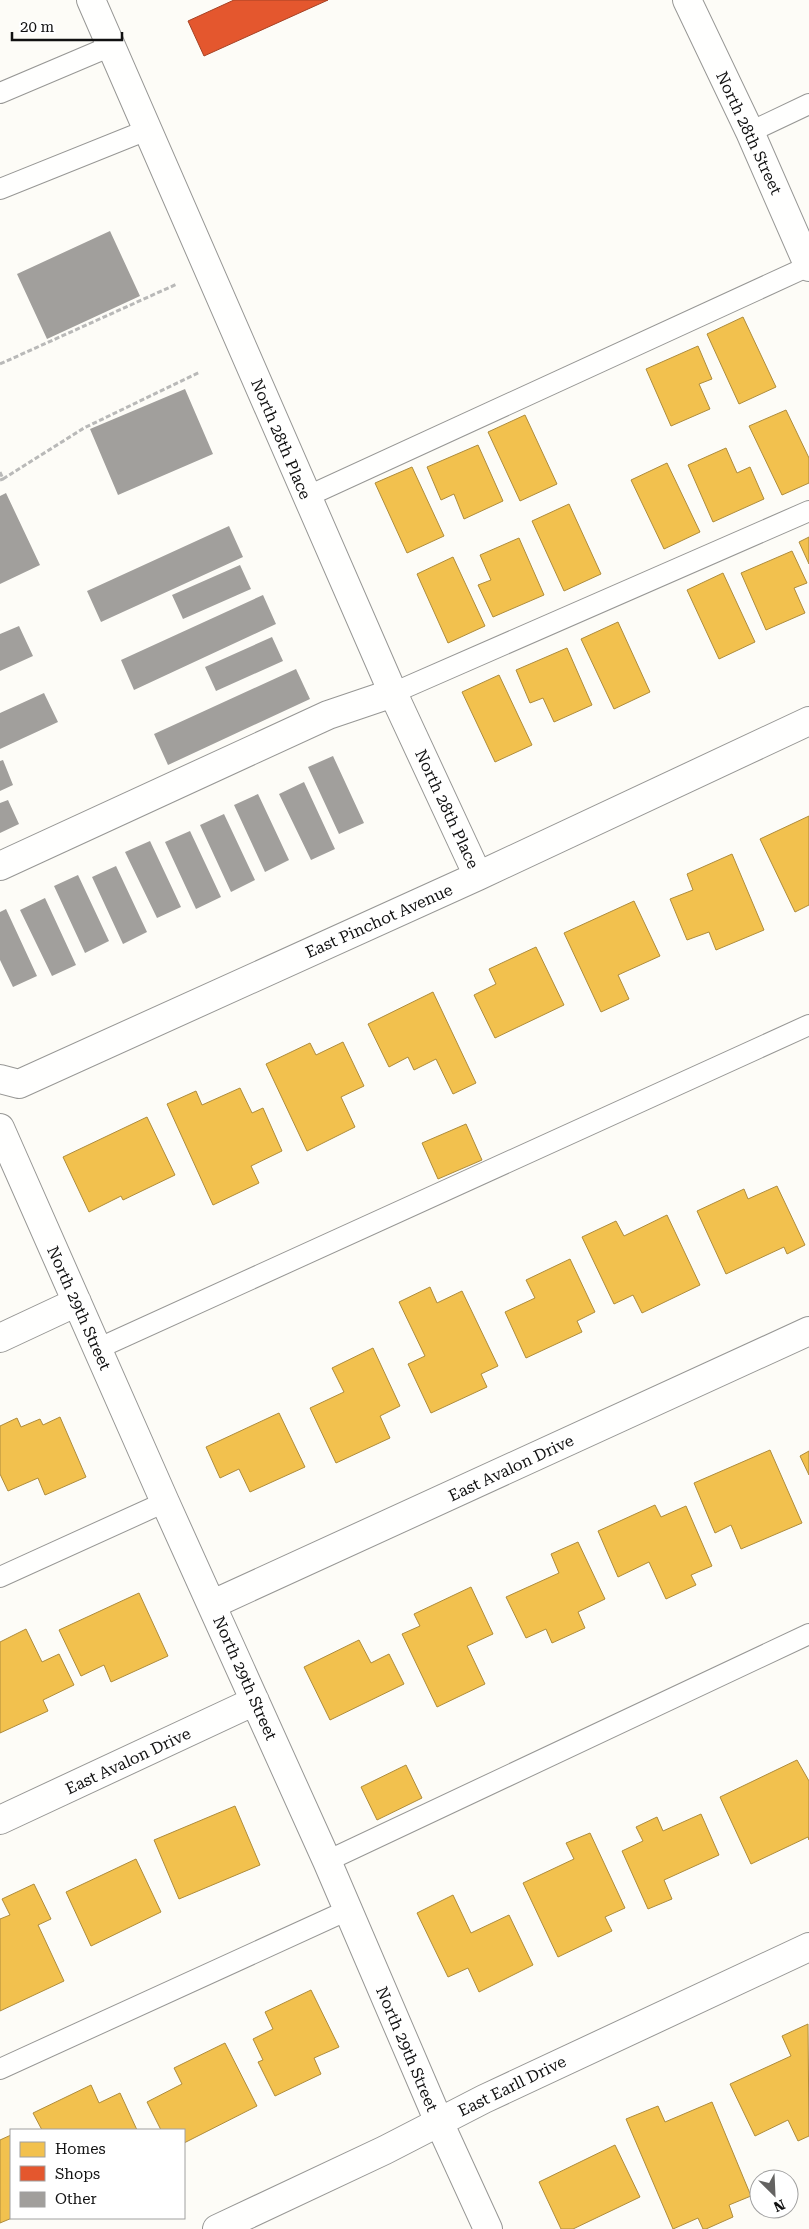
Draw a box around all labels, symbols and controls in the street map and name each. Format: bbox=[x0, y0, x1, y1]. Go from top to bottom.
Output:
scale bar bbox=[12, 10, 122, 42]
text: 20 m bbox=[20, 18, 55, 36]
street label: North 28th Street bbox=[712, 68, 786, 198]
street label: North 28th Place bbox=[247, 376, 315, 502]
street label: North 28th Place bbox=[411, 746, 483, 872]
street label: East Pinchot Avenue bbox=[303, 880, 456, 962]
street label: North 29th Street bbox=[43, 1243, 115, 1373]
street label: East Avalon Drive bbox=[445, 1431, 577, 1505]
street label: North 29th Street bbox=[209, 1613, 281, 1743]
street label: East Avalon Drive bbox=[62, 1724, 194, 1798]
street label: North 29th Street bbox=[372, 1984, 442, 2114]
street label: East Earll Drive bbox=[455, 2052, 569, 2120]
legend bbox=[10, 2129, 185, 2219]
text: Homes bbox=[55, 2140, 106, 2158]
text: Shops bbox=[55, 2165, 100, 2183]
north arrow bbox=[749, 2169, 799, 2219]
text: Other bbox=[55, 2190, 97, 2208]
text: N bbox=[771, 2196, 787, 2215]

